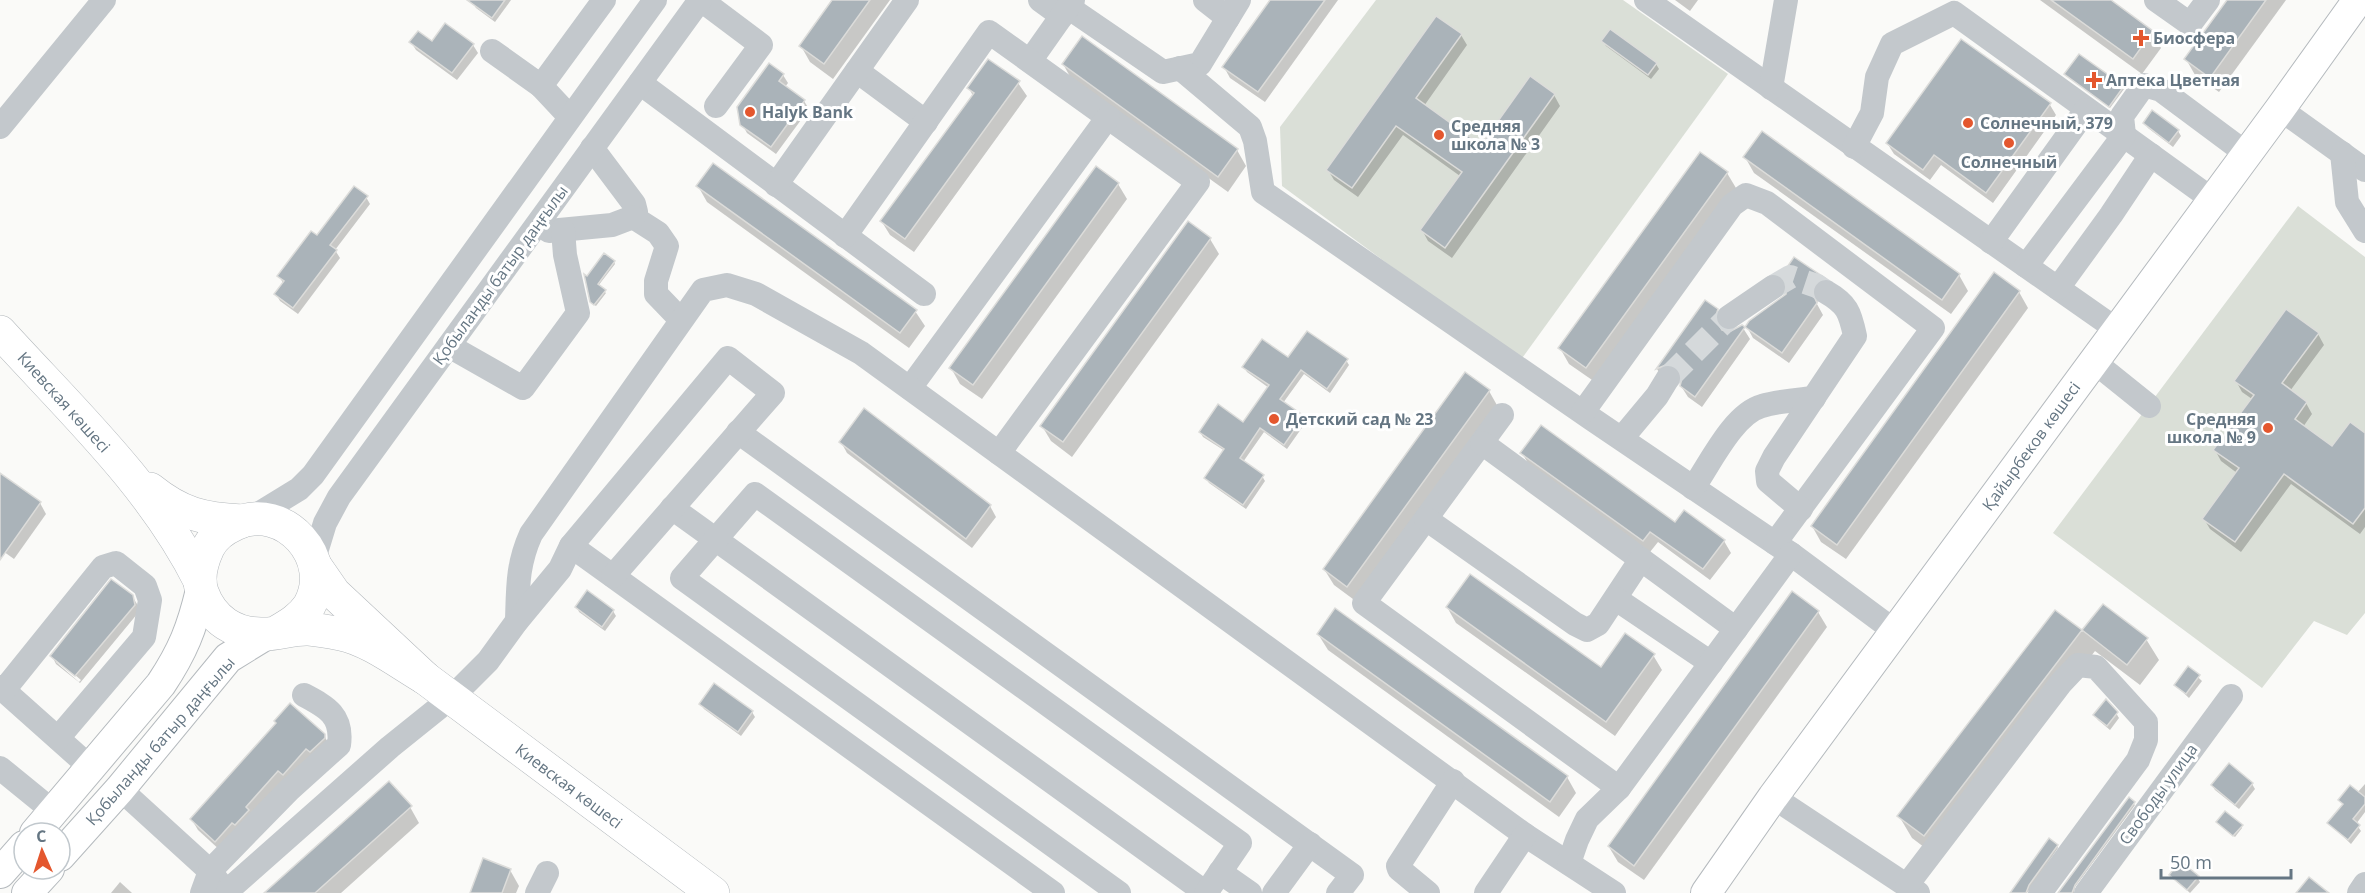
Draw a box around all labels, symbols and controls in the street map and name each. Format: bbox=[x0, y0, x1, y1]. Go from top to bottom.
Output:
place label: Биосфера bbox=[2153, 27, 2235, 49]
marker: Биосфера bbox=[2134, 31, 2148, 45]
place label: Аптека Цветная bbox=[2106, 69, 2240, 91]
marker: Аптека Цветная bbox=[2087, 73, 2101, 87]
place label: Halyk Bank bbox=[762, 101, 853, 123]
marker: Halyk Bank bbox=[743, 105, 757, 119]
place label: Солнечный, 379 bbox=[1980, 112, 2113, 134]
place label: Средняя школа № 3 bbox=[1451, 115, 1540, 155]
marker: Солнечный, 379 bbox=[1961, 116, 1975, 130]
marker: Средняя школа № 3 bbox=[1432, 128, 1446, 142]
marker: Солнечный bbox=[2002, 136, 2016, 150]
place label: Солнечный bbox=[1961, 151, 2057, 173]
street label: Қобыланды батыр даңғылы bbox=[427, 181, 573, 369]
street label: Киевская көшесі bbox=[13, 347, 115, 457]
street label: Қайырбеков көшесі bbox=[1977, 377, 2085, 515]
place label: Детский сад № 23 bbox=[1286, 408, 1433, 430]
place label: Средняя школа № 9 bbox=[2167, 408, 2256, 448]
marker: Детский сад № 23 bbox=[1267, 412, 1281, 426]
marker: Средняя школа № 9 bbox=[2261, 421, 2275, 435]
street label: Қобыланды батыр даңғылы bbox=[80, 652, 240, 830]
street label: Киевская көшесі bbox=[511, 738, 627, 834]
street label: Свободы улица bbox=[2114, 739, 2202, 849]
north arrow bbox=[12, 821, 72, 881]
text: С bbox=[36, 825, 47, 847]
scale bar bbox=[2161, 842, 2292, 880]
text: 50 m bbox=[2170, 850, 2212, 874]

